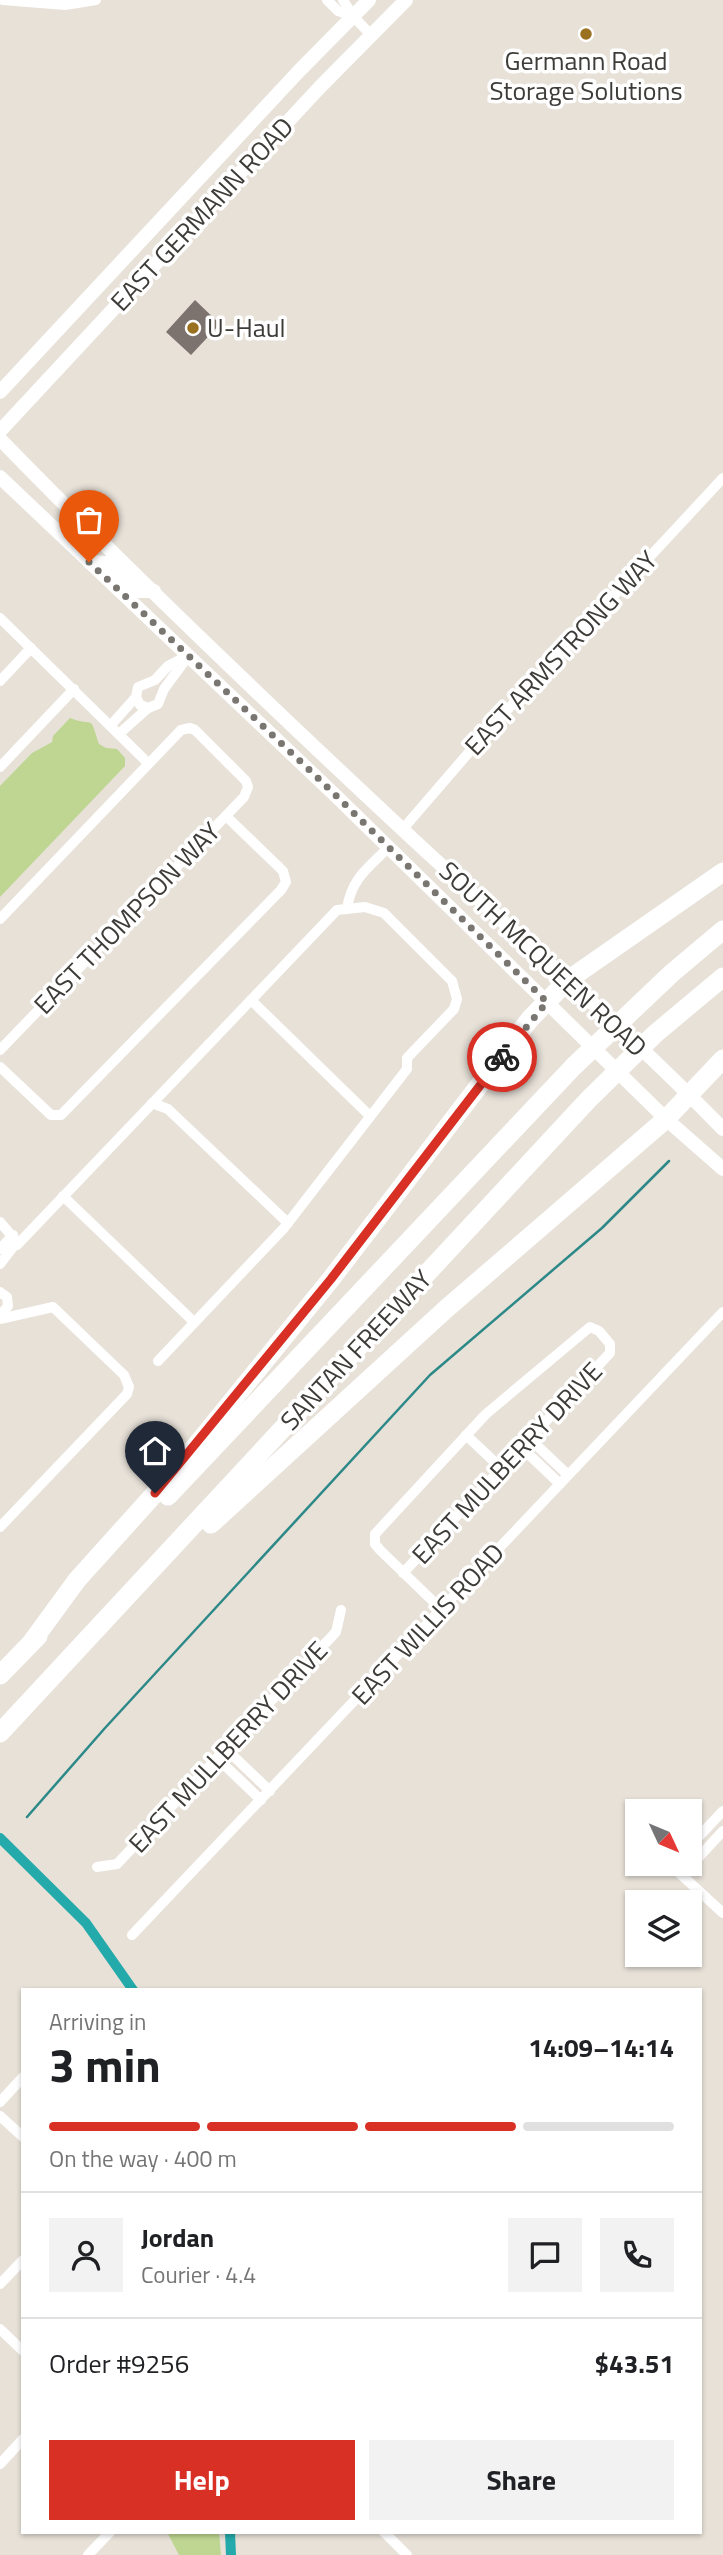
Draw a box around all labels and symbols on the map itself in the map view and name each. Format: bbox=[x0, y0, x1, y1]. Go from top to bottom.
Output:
marker: Germann Road Storage Solutions bbox=[578, 26, 594, 42]
place label: Germann Road Storage Solutions bbox=[489, 41, 683, 110]
street label: EAST GERMANN ROAD bbox=[101, 108, 302, 319]
place label: U-Haul bbox=[207, 308, 286, 347]
marker: U-Haul bbox=[185, 320, 201, 336]
pin bbox=[59, 490, 119, 562]
street label: EAST ARMSTRONG WAY bbox=[455, 542, 666, 764]
street label: EAST THOMPSON WAY bbox=[24, 813, 229, 1023]
street label: SOUTH MCQUEEN ROAD bbox=[431, 852, 656, 1066]
courier bbox=[467, 1022, 537, 1092]
street label: SANTAN FREEWAY bbox=[271, 1261, 441, 1439]
street label: EAST MULBERRY DRIVE bbox=[402, 1353, 611, 1573]
pin bbox=[125, 1421, 185, 1493]
street label: EAST WILLIS ROAD bbox=[342, 1534, 513, 1713]
street label: EAST MULLBERRY DRIVE bbox=[119, 1632, 336, 1861]
north arrow bbox=[625, 1799, 702, 1876]

